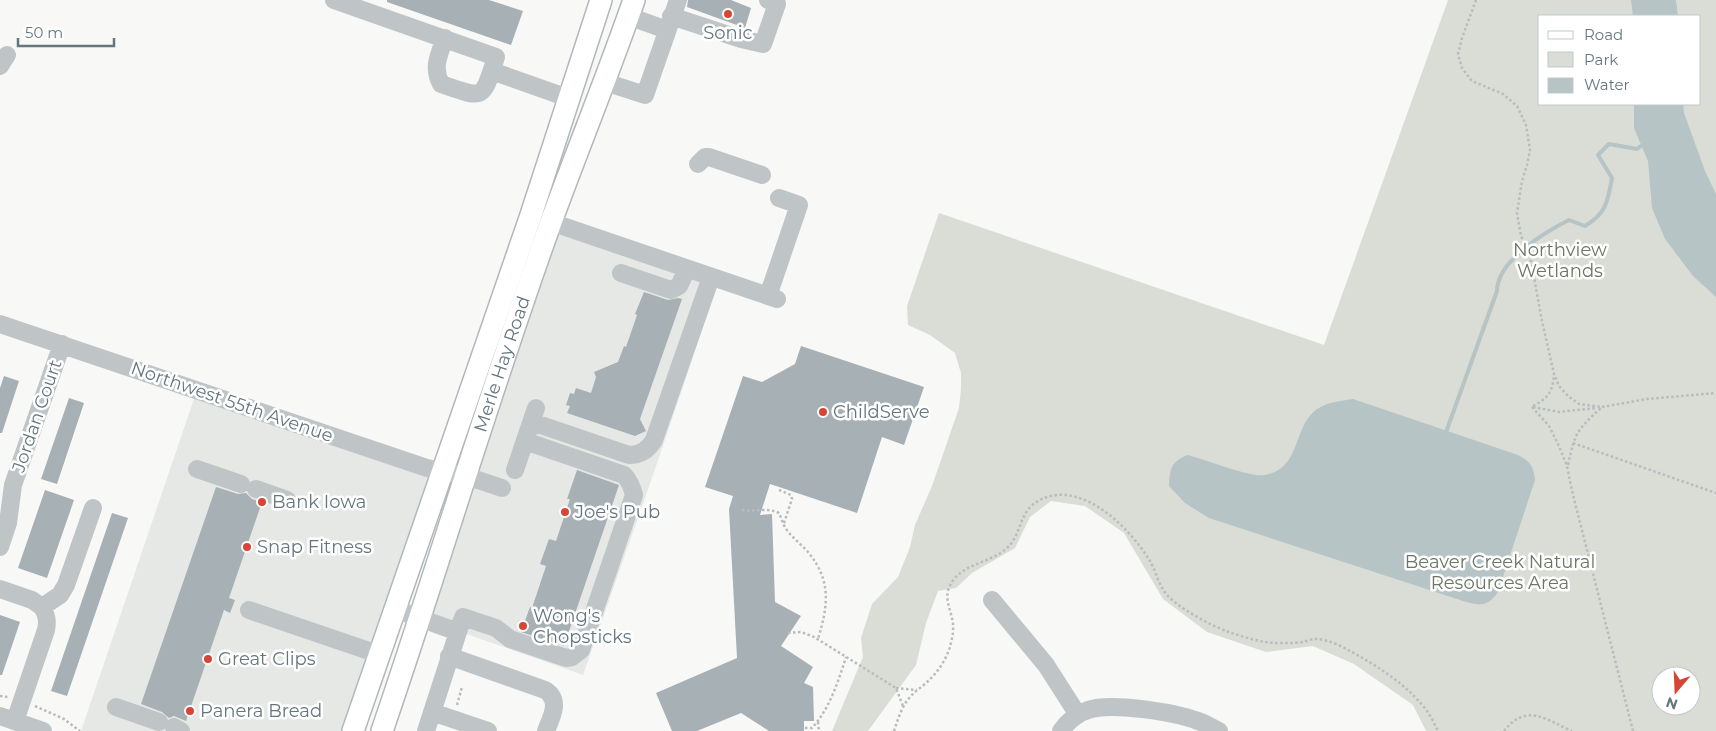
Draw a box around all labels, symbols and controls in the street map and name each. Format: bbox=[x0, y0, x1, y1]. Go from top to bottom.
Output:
marker: Sonic bbox=[722, 8, 734, 20]
scale bar bbox=[18, 15, 114, 47]
legend bbox=[1538, 15, 1701, 105]
place label: Sonic bbox=[703, 22, 753, 44]
text: 50 m bbox=[25, 23, 63, 42]
text: Road bbox=[1584, 25, 1623, 44]
text: Park bbox=[1584, 50, 1618, 69]
text: Water bbox=[1584, 75, 1630, 94]
park label: Northview Wetlands bbox=[1513, 239, 1607, 282]
street label: Merle Hay Road bbox=[469, 293, 535, 435]
street label: Jordan Court bbox=[7, 357, 67, 476]
street label: Northwest 55th Avenue bbox=[128, 357, 336, 447]
place label: ChildServe bbox=[833, 401, 930, 423]
marker: ChildServe bbox=[817, 406, 829, 418]
place label: Bank Iowa bbox=[272, 491, 366, 513]
marker: Bank Iowa bbox=[256, 496, 268, 508]
place label: Joe's Pub bbox=[574, 501, 660, 523]
marker: Joe's Pub bbox=[559, 506, 571, 518]
place label: Snap Fitness bbox=[257, 536, 372, 558]
marker: Snap Fitness bbox=[241, 541, 253, 553]
park label: Beaver Creek Natural Resources Area bbox=[1405, 551, 1595, 594]
place label: Wong's Chopsticks bbox=[533, 605, 632, 648]
marker: Wong's Chopsticks bbox=[517, 620, 529, 632]
place label: Great Clips bbox=[218, 648, 316, 670]
marker: Great Clips bbox=[202, 653, 214, 665]
north arrow bbox=[1651, 666, 1701, 716]
text: N bbox=[1663, 693, 1680, 714]
place label: Panera Bread bbox=[200, 700, 322, 722]
marker: Panera Bread bbox=[184, 705, 196, 717]

